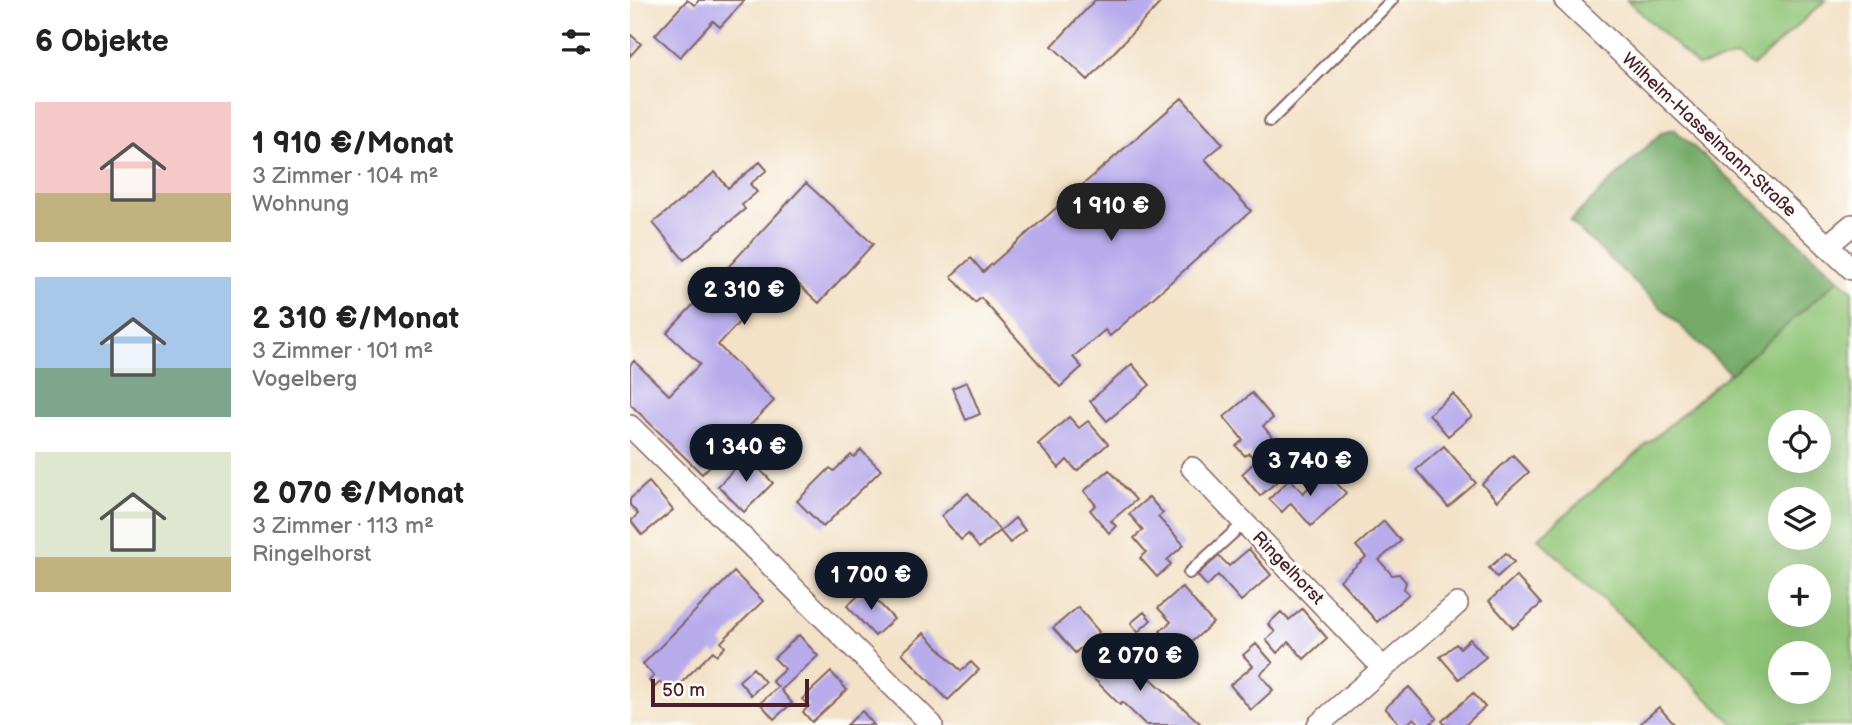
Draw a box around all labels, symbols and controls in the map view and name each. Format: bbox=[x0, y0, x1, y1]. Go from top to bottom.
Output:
icon: filters bbox=[557, 23, 595, 61]
text: 6 Objekte bbox=[35, 24, 169, 60]
street label: Wilhelm-Hasselmann-Straße bbox=[1617, 48, 1801, 222]
text: 1 910 €/Monat bbox=[252, 126, 454, 162]
icon: home bbox=[91, 130, 175, 214]
text: 3 Zimmer · 104 m² bbox=[252, 162, 438, 190]
pin: 1 910 € bbox=[1046, 184, 1176, 243]
text: Wohnung bbox=[252, 190, 349, 218]
text: 1 910 € bbox=[1073, 192, 1149, 220]
pin: 2 310 € bbox=[679, 268, 809, 327]
text: 2 310 € bbox=[704, 276, 784, 304]
text: 2 310 €/Monat bbox=[252, 301, 459, 337]
icon: home bbox=[91, 305, 175, 389]
text: 3 Zimmer · 101 m² bbox=[252, 337, 433, 365]
text: Vogelberg bbox=[252, 365, 357, 393]
map controls bbox=[1768, 410, 1831, 704]
button: locate bbox=[1768, 410, 1831, 473]
pin: 1 340 € bbox=[681, 424, 811, 484]
text: 1 340 € bbox=[706, 433, 786, 461]
pin: 3 740 € bbox=[1245, 438, 1375, 498]
text: 3 740 € bbox=[1268, 447, 1352, 475]
text: 2 070 €/Monat bbox=[252, 476, 464, 512]
icon: home bbox=[91, 480, 175, 564]
button: layers bbox=[1768, 487, 1831, 550]
text: 3 Zimmer · 113 m² bbox=[252, 512, 434, 540]
street label: Ringelhorst bbox=[1248, 527, 1328, 609]
text: Ringelhorst bbox=[252, 540, 371, 568]
pin: 1 700 € bbox=[806, 552, 936, 612]
text: 1 700 € bbox=[831, 561, 911, 589]
button: + bbox=[1768, 564, 1831, 627]
pin: 2 070 € bbox=[1075, 634, 1205, 693]
button: − bbox=[1768, 641, 1831, 704]
text: 2 070 € bbox=[1098, 642, 1182, 670]
scale bar bbox=[651, 676, 808, 708]
text: 50 m bbox=[662, 679, 705, 702]

